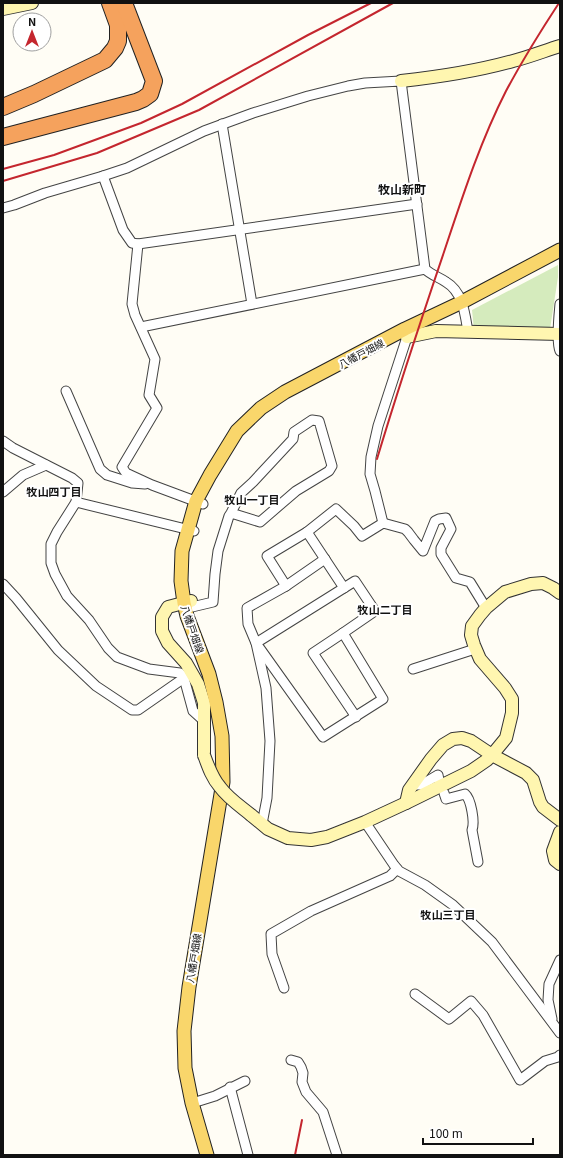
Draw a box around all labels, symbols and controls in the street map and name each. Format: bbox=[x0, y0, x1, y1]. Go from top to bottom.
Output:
north arrow bbox=[12, 12, 52, 52]
text: N bbox=[28, 13, 36, 29]
district label: 牧山新町 bbox=[378, 180, 426, 197]
street label: 八幡戸畑線 bbox=[335, 335, 387, 371]
district label: 牧山四丁目 bbox=[26, 483, 82, 499]
district label: 牧山一丁目 bbox=[224, 491, 280, 507]
district label: 牧山二丁目 bbox=[357, 601, 413, 617]
street label: 八幡戸畑線 bbox=[178, 603, 208, 655]
district label: 牧山三丁目 bbox=[420, 906, 476, 922]
street label: 八幡戸畑線 bbox=[182, 932, 204, 984]
scale bar bbox=[423, 1120, 533, 1146]
text: 100 m bbox=[429, 1124, 463, 1141]

